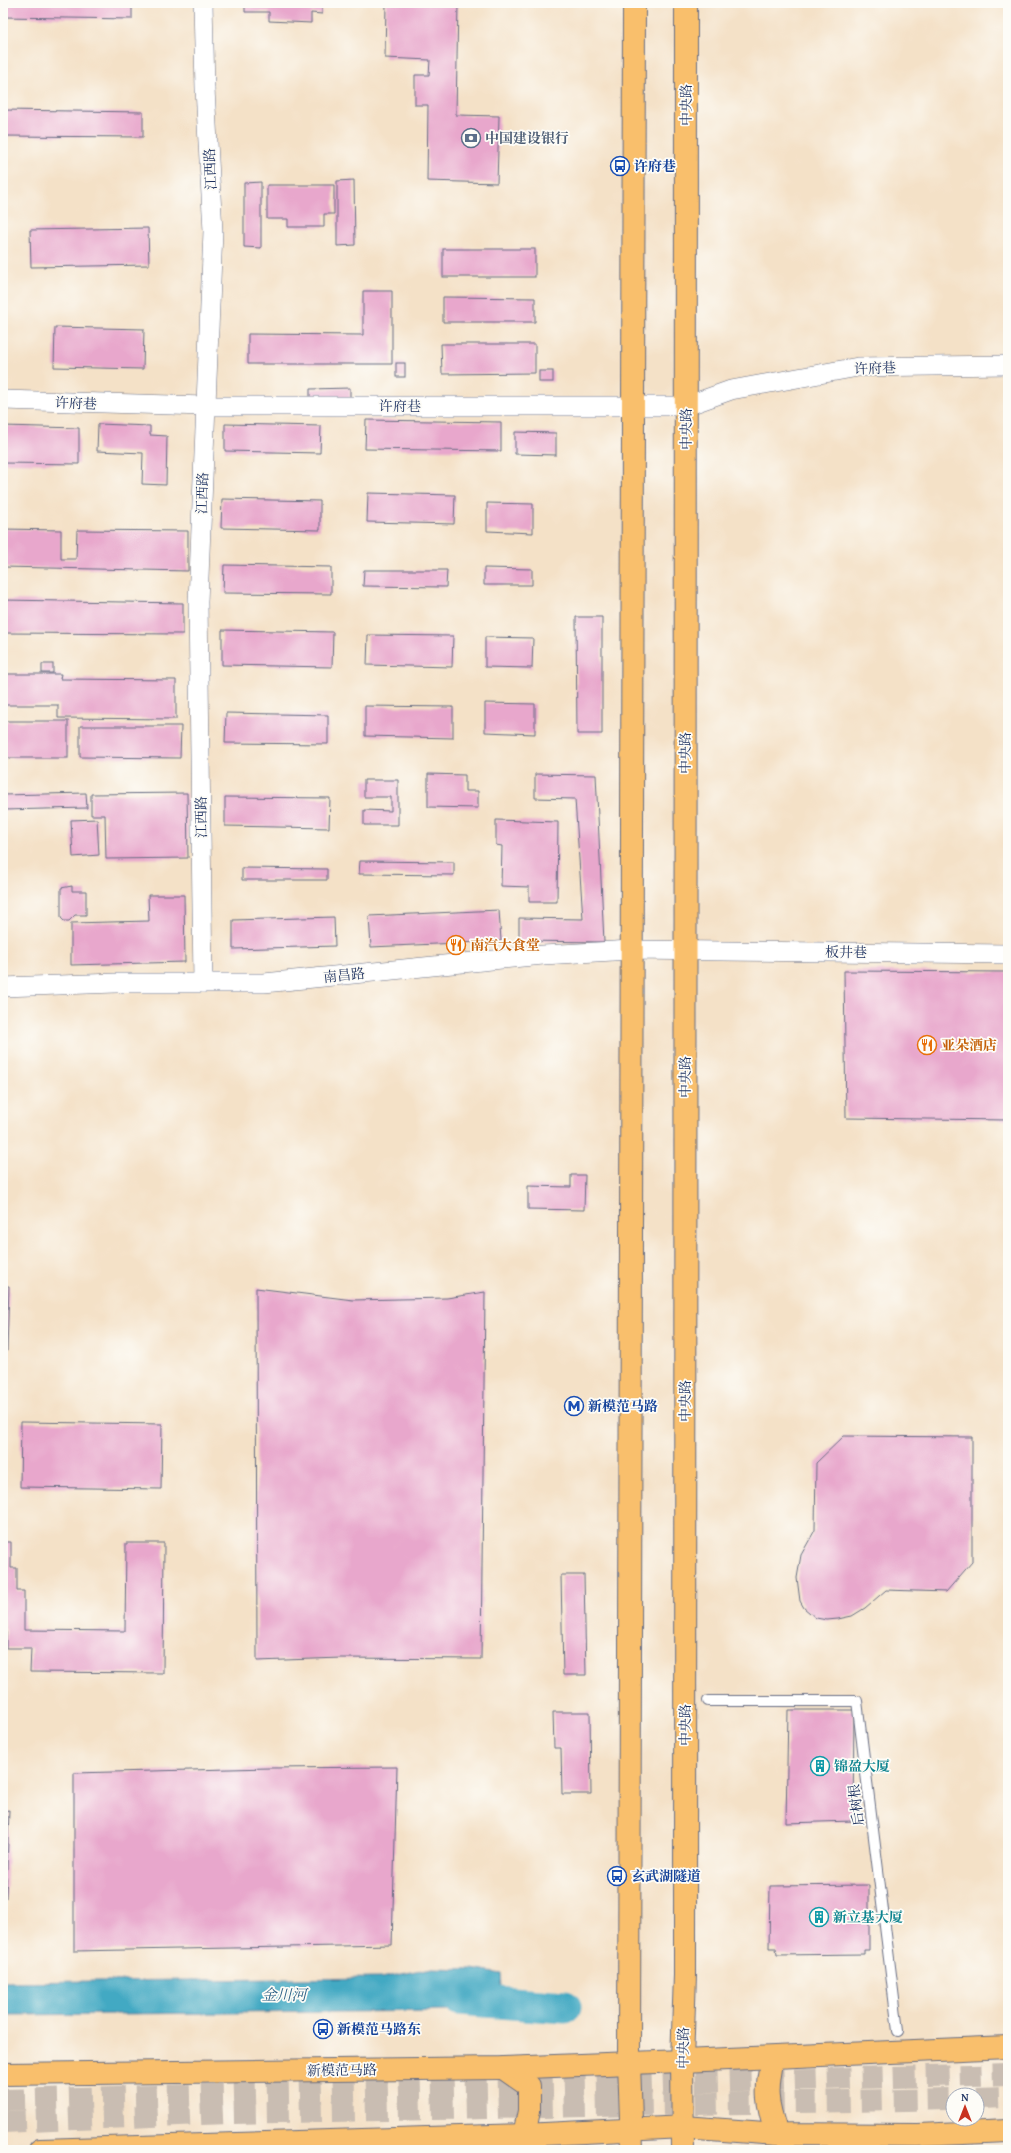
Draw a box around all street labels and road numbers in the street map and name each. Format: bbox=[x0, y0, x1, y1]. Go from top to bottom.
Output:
street label: 中央路 bbox=[676, 84, 696, 126]
street label: 江西路 bbox=[199, 148, 221, 190]
street label: 许府巷 bbox=[854, 357, 896, 379]
street label: 许府巷 bbox=[55, 392, 97, 414]
street label: 许府巷 bbox=[379, 396, 421, 416]
street label: 中央路 bbox=[676, 408, 696, 450]
street label: 江西路 bbox=[191, 472, 213, 514]
street label: 中央路 bbox=[675, 732, 695, 774]
street label: 江西路 bbox=[191, 796, 211, 838]
street label: 板井巷 bbox=[825, 942, 867, 962]
street label: 南昌路 bbox=[322, 963, 366, 987]
street label: 中央路 bbox=[675, 1056, 695, 1098]
street label: 中央路 bbox=[675, 1380, 695, 1422]
street label: 中央路 bbox=[675, 1704, 695, 1746]
street label: 后树根 bbox=[844, 1783, 868, 1827]
street label: 中央路 bbox=[673, 2027, 693, 2069]
street label: 新模范马路 bbox=[307, 2059, 377, 2081]

